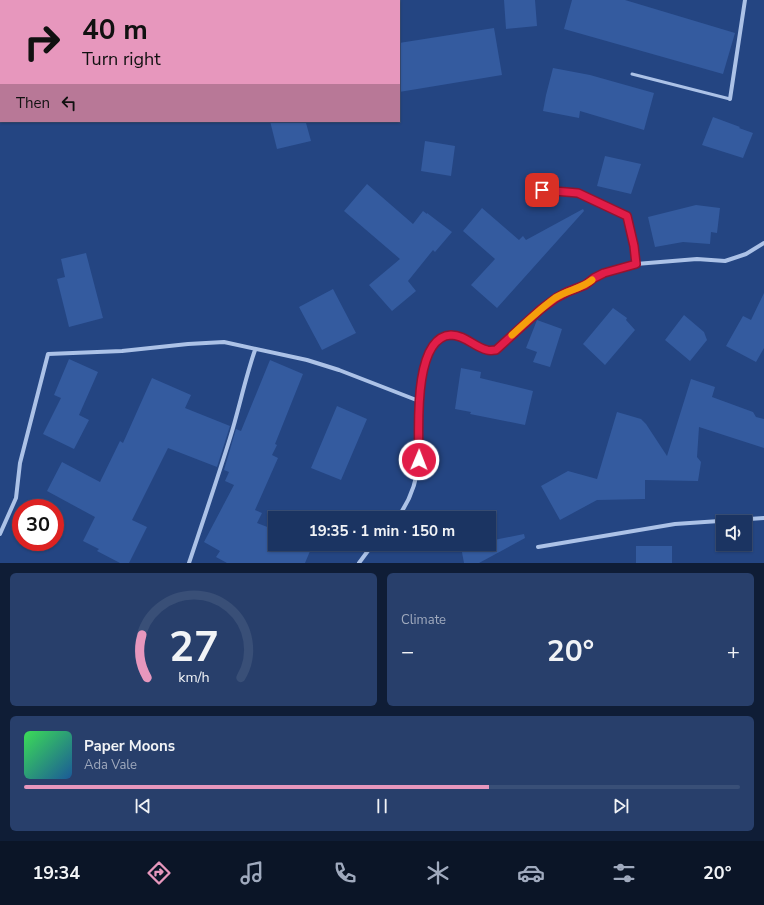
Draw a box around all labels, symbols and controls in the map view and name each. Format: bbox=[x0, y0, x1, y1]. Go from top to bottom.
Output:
text: 40 m bbox=[82, 11, 148, 49]
icon: right bbox=[16, 16, 68, 68]
text: Turn right bbox=[82, 47, 161, 71]
icon: left bbox=[58, 92, 80, 114]
text: Then bbox=[16, 93, 50, 113]
pin bbox=[525, 173, 559, 207]
icon: arrive bbox=[531, 179, 553, 201]
position arrow bbox=[398, 439, 440, 481]
speed limit sign: 30 bbox=[12, 499, 64, 551]
map controls bbox=[716, 515, 752, 551]
button: sound bbox=[716, 515, 752, 551]
text: 19:35 · 1 min · 150 m bbox=[309, 521, 455, 541]
text: Climate bbox=[401, 611, 446, 629]
text: 27 bbox=[169, 618, 218, 675]
text: 20° bbox=[547, 631, 594, 672]
text: − bbox=[401, 637, 414, 667]
text: + bbox=[727, 637, 740, 667]
text: km/h bbox=[178, 667, 209, 686]
text: Paper Moons bbox=[84, 736, 175, 756]
text: Ada Vale bbox=[84, 756, 137, 774]
icon: previous bbox=[132, 795, 154, 817]
icon: pause bbox=[371, 795, 393, 817]
icon: next bbox=[610, 795, 632, 817]
icon: directions bbox=[145, 859, 173, 887]
icon: music bbox=[238, 859, 266, 887]
icon: phone bbox=[331, 859, 359, 887]
icon: climate bbox=[424, 859, 452, 887]
icon: car bbox=[517, 859, 545, 887]
icon: filters bbox=[610, 859, 638, 887]
text: 19:34 bbox=[32, 861, 80, 885]
text: 20° bbox=[703, 861, 731, 885]

